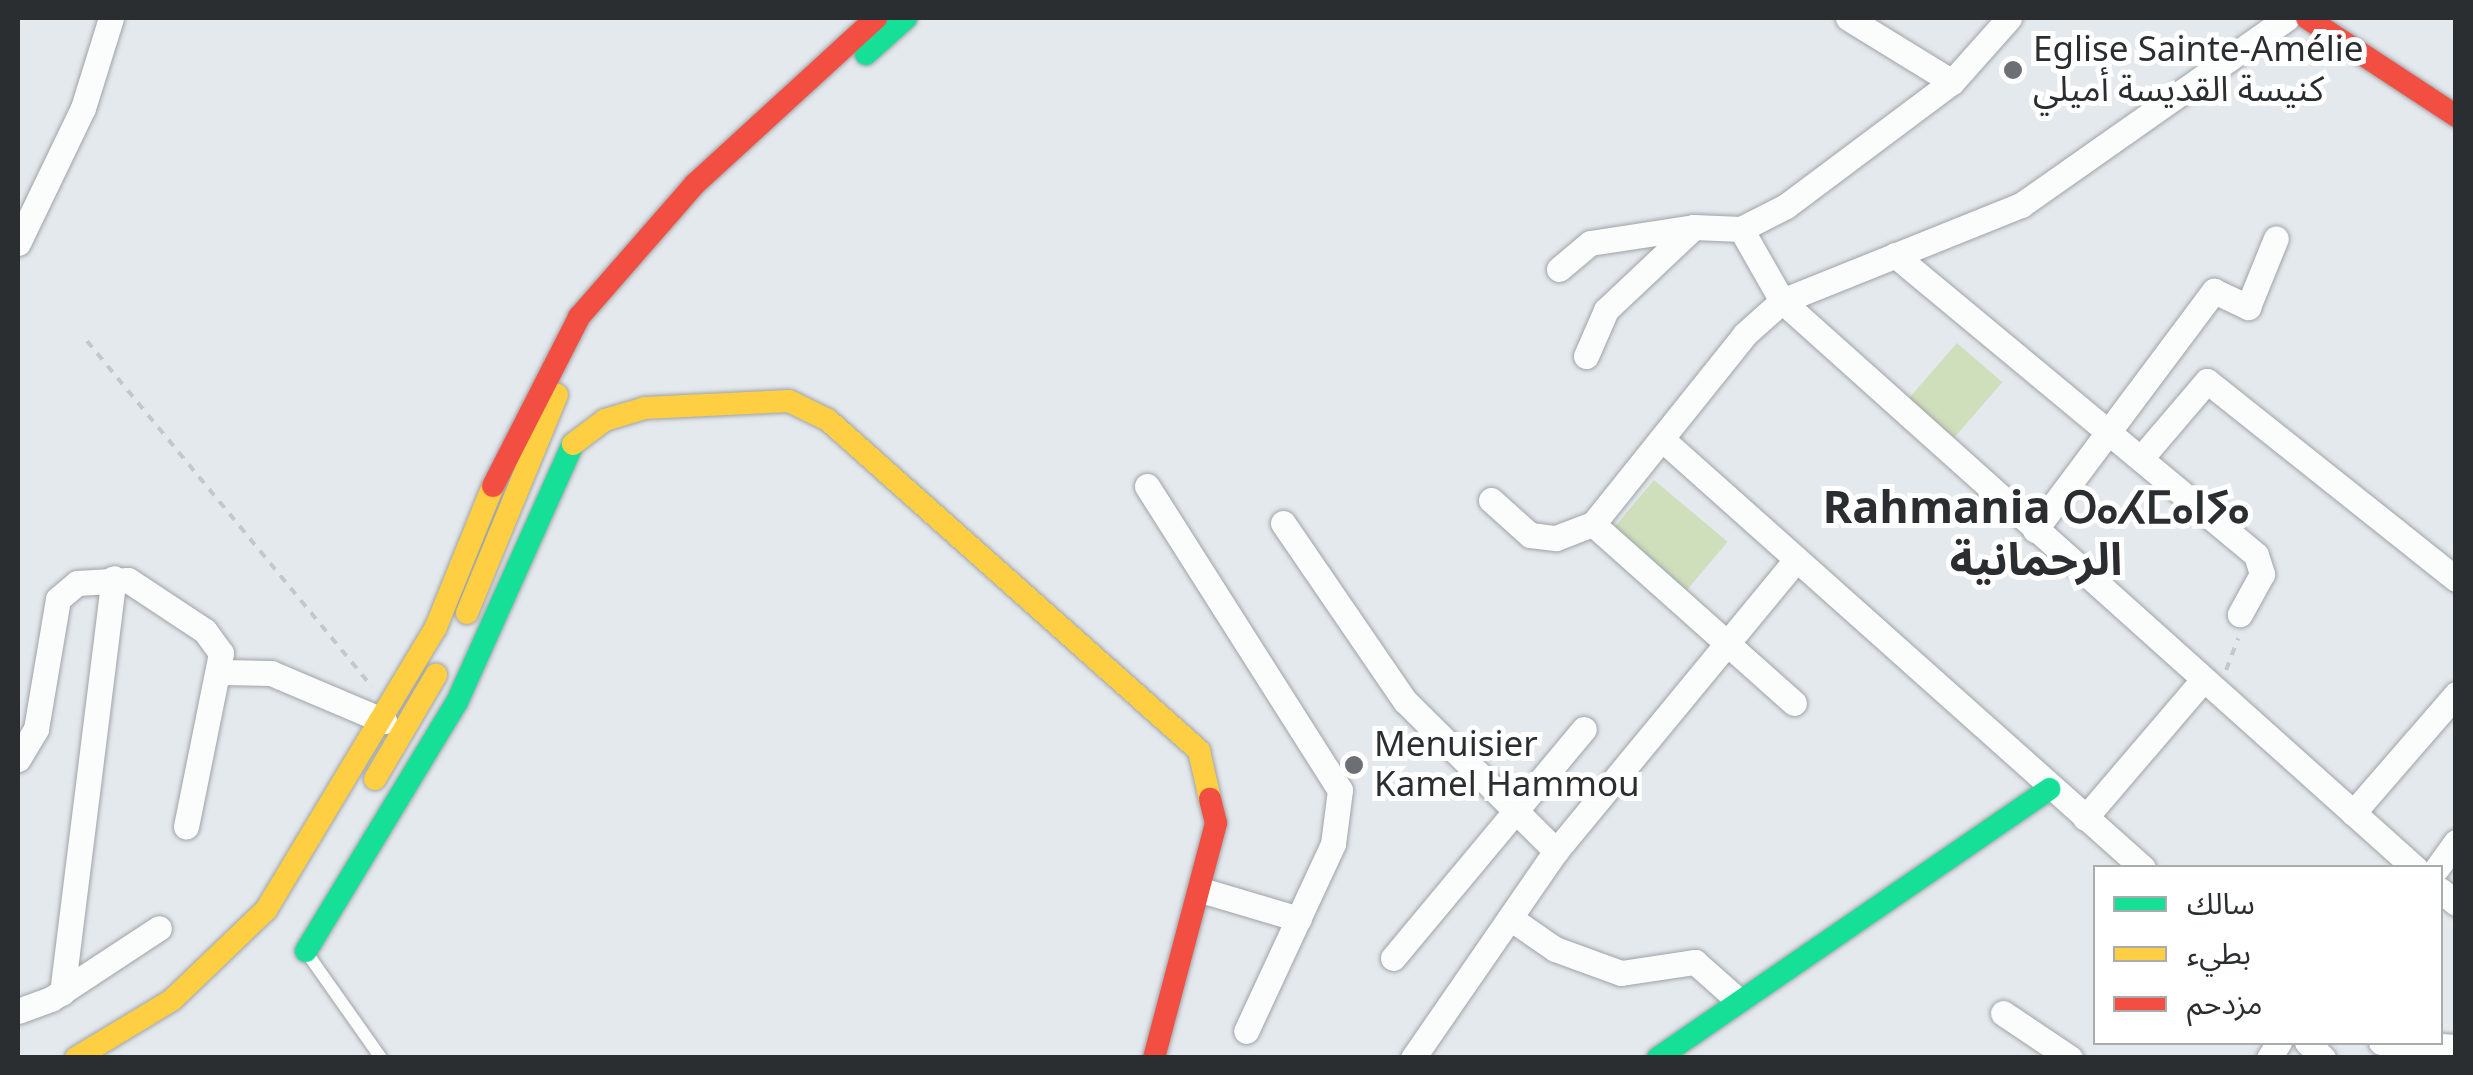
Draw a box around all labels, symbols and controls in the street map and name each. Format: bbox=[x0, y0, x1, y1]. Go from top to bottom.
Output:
place label: Eglise Sainte-Amélie كنيسة القديسة أميلي bbox=[2033, 29, 2363, 111]
marker: Eglise Sainte-Amélie كنيسة القديسة أميلي bbox=[2002, 59, 2024, 81]
district label: Rahmania ⵔⴰⵃⵎⴰⵏⵢⴰ الرحمانية bbox=[1822, 482, 2250, 588]
place label: Menuisier Kamel Hammou bbox=[1374, 724, 1640, 806]
marker: Menuisier Kamel Hammou bbox=[1343, 754, 1365, 776]
legend bbox=[2093, 865, 2443, 1045]
text: سالك bbox=[2187, 873, 2255, 936]
text: بطيء bbox=[2187, 923, 2251, 986]
text: مزدحم bbox=[2187, 973, 2263, 1036]

